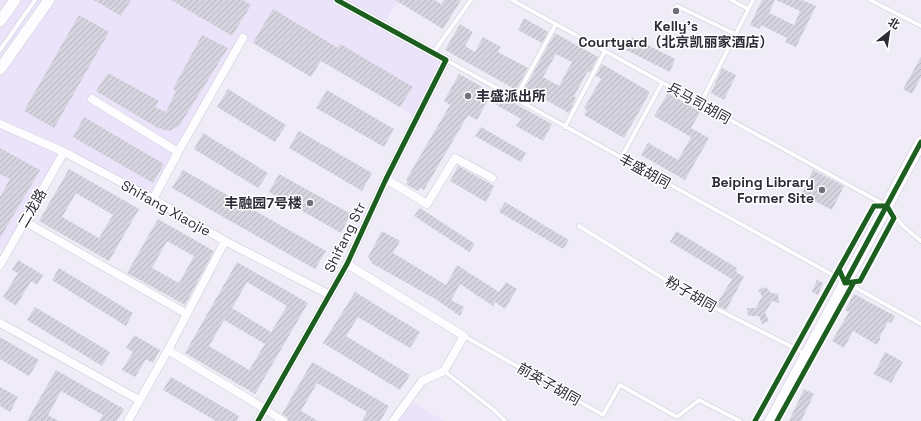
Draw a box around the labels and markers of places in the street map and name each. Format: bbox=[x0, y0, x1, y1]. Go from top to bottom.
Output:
marker: Kelly's Courtyard（北京凯丽家酒店） bbox=[671, 6, 681, 16]
place label: Kelly's Courtyard（北京凯丽家酒店） bbox=[578, 17, 774, 51]
place label: 丰盛派出所 bbox=[476, 87, 546, 105]
marker: 丰盛派出所 bbox=[463, 91, 473, 101]
place label: Beiping Library Former Site bbox=[711, 173, 814, 207]
marker: Beiping Library Former Site bbox=[817, 185, 827, 195]
place label: 丰融园7号楼 bbox=[224, 194, 302, 212]
marker: 丰融园7号楼 bbox=[305, 198, 315, 208]

